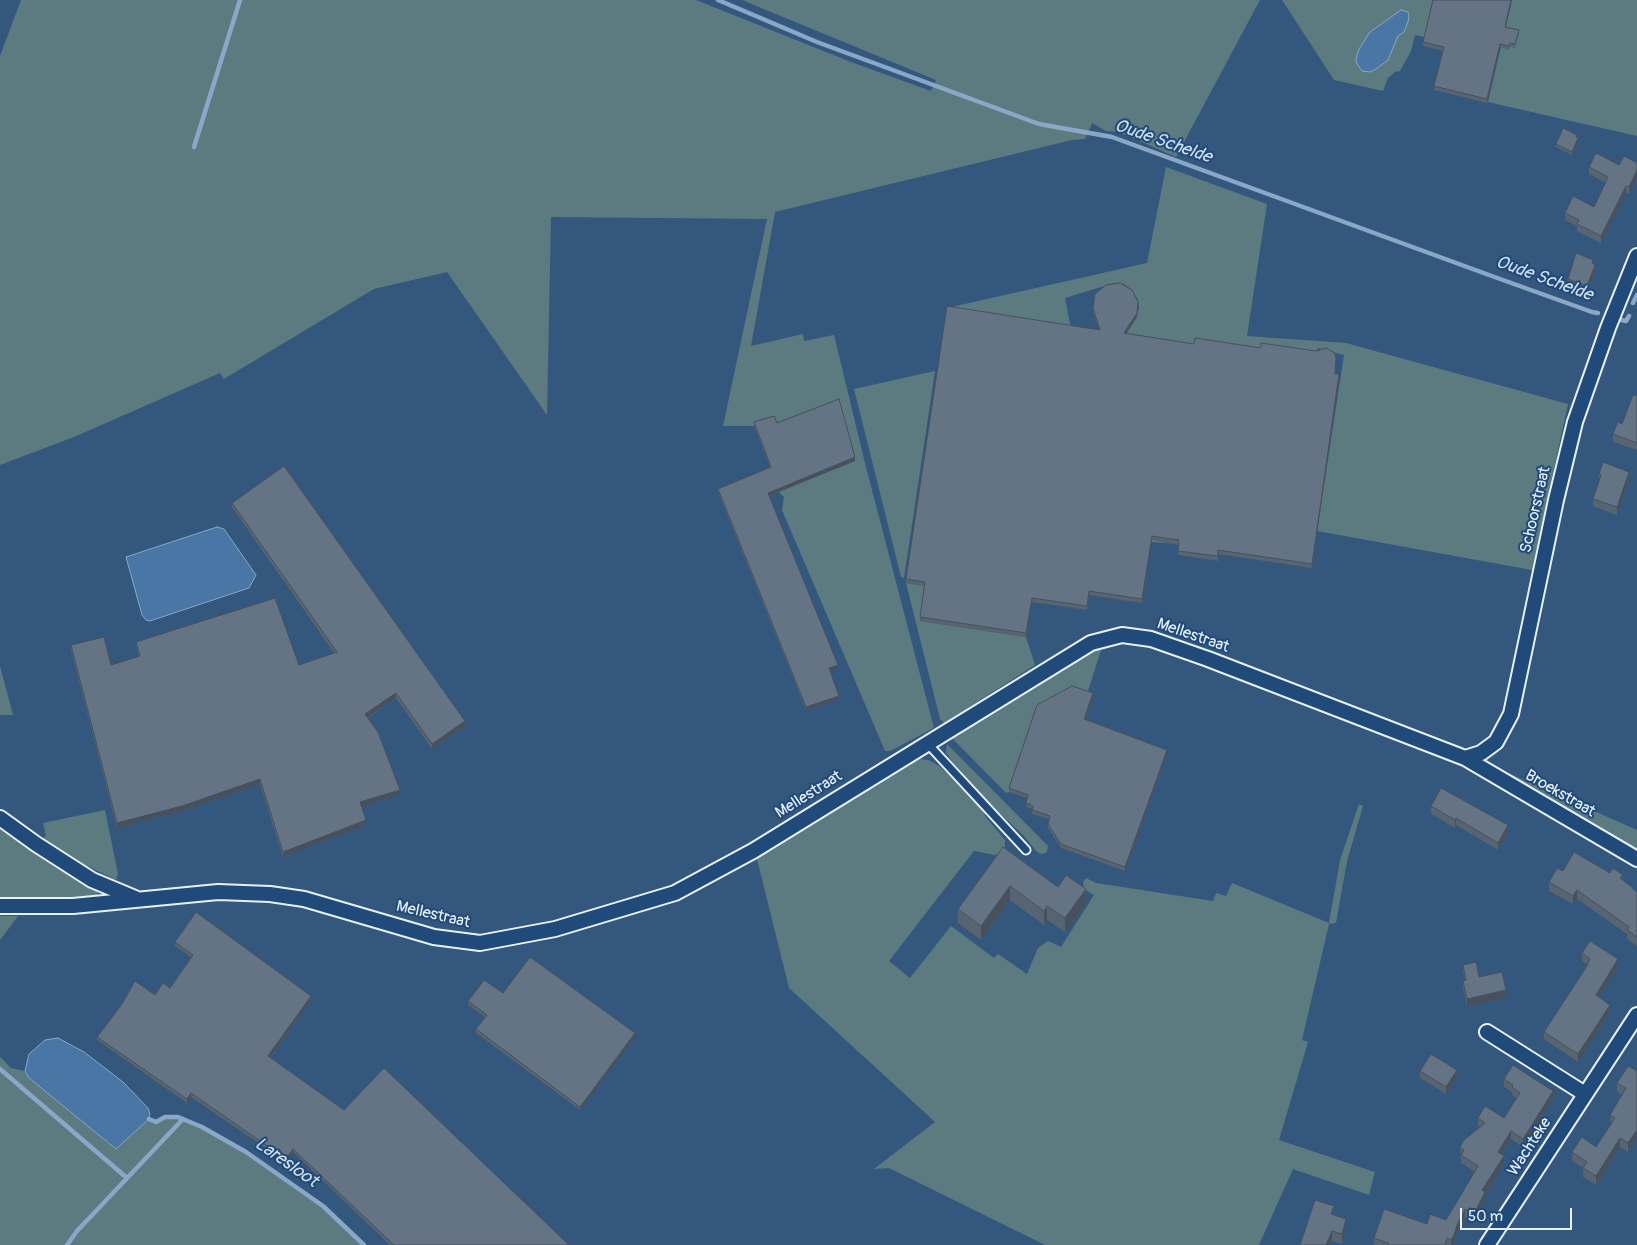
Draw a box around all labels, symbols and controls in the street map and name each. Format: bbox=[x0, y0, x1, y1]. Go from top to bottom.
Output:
water label: Oude Schelde bbox=[1112, 115, 1214, 169]
water label: Oude Schelde bbox=[1493, 252, 1595, 306]
street label: Schoorstraat bbox=[1517, 465, 1555, 555]
street label: Mellestraat bbox=[1154, 615, 1232, 657]
street label: Broekstraat bbox=[1522, 766, 1598, 822]
street label: Mellestraat bbox=[772, 767, 846, 823]
street label: Mellestraat bbox=[394, 897, 472, 933]
street label: Wachteke bbox=[1504, 1114, 1556, 1180]
water label: Laresloot bbox=[250, 1133, 322, 1193]
scale bar bbox=[1462, 1198, 1574, 1230]
text: 50 m bbox=[1468, 1207, 1503, 1226]

